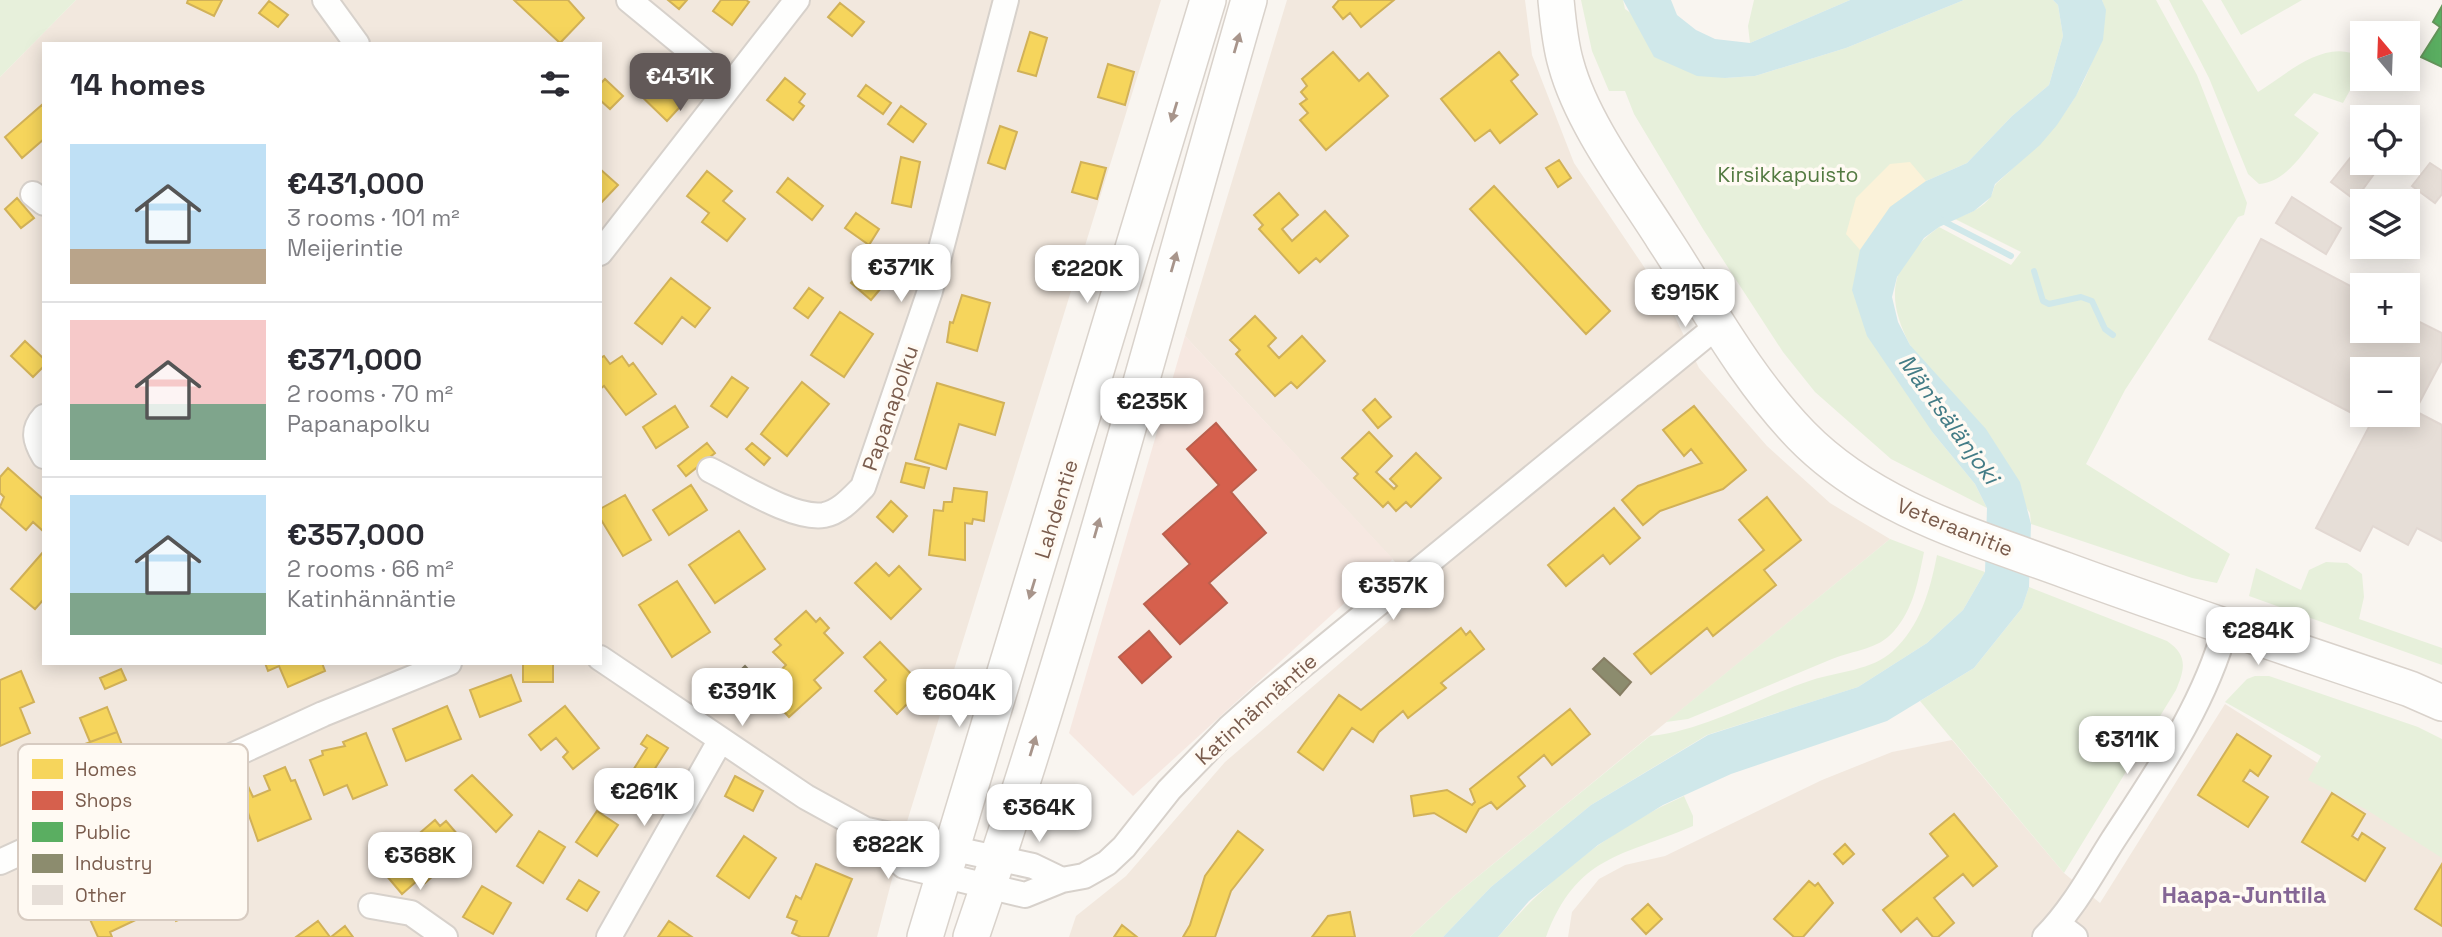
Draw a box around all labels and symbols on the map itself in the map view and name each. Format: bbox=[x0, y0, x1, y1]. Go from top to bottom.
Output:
north arrow bbox=[2350, 21, 2420, 91]
one-way arrow bbox=[1232, 32, 1242, 53]
pin: €431K bbox=[631, 54, 729, 113]
one-way arrow bbox=[1169, 102, 1179, 123]
park label: Kirsikkapuisto bbox=[1718, 161, 1858, 188]
pin: €371K bbox=[852, 244, 950, 304]
pin: €220K bbox=[1038, 246, 1136, 305]
one-way arrow bbox=[1169, 251, 1179, 272]
pin: €915K bbox=[1636, 270, 1734, 329]
street label: Papanapolku bbox=[856, 342, 924, 474]
water label: Mäntsälänjoki bbox=[1892, 348, 2008, 492]
pin: €235K bbox=[1103, 378, 1201, 438]
street label: Lahdentie bbox=[1028, 456, 1084, 562]
street label: Veteraanitie bbox=[1893, 491, 2017, 563]
one-way arrow bbox=[1093, 517, 1103, 538]
pin: €357K bbox=[1344, 562, 1442, 622]
one-way arrow bbox=[1027, 578, 1037, 599]
pin: €284K bbox=[2209, 608, 2307, 667]
street label: Katinhännäntie bbox=[1190, 647, 1322, 771]
pin: €391K bbox=[693, 668, 791, 728]
pin: €604K bbox=[910, 670, 1008, 729]
pin: €311K bbox=[2078, 716, 2176, 776]
one-way arrow bbox=[1028, 735, 1039, 756]
legend bbox=[18, 744, 248, 920]
text: Homes bbox=[75, 757, 137, 782]
pin: €261K bbox=[595, 768, 693, 828]
pin: €364K bbox=[990, 784, 1088, 844]
text: Shops bbox=[75, 788, 132, 813]
text: Public bbox=[75, 820, 131, 845]
pin: €822K bbox=[839, 822, 937, 881]
pin: €368K bbox=[371, 832, 469, 892]
text: Industry bbox=[75, 851, 152, 876]
district label: Haapa-Junttila bbox=[2162, 880, 2326, 910]
text: Other bbox=[75, 883, 127, 908]

